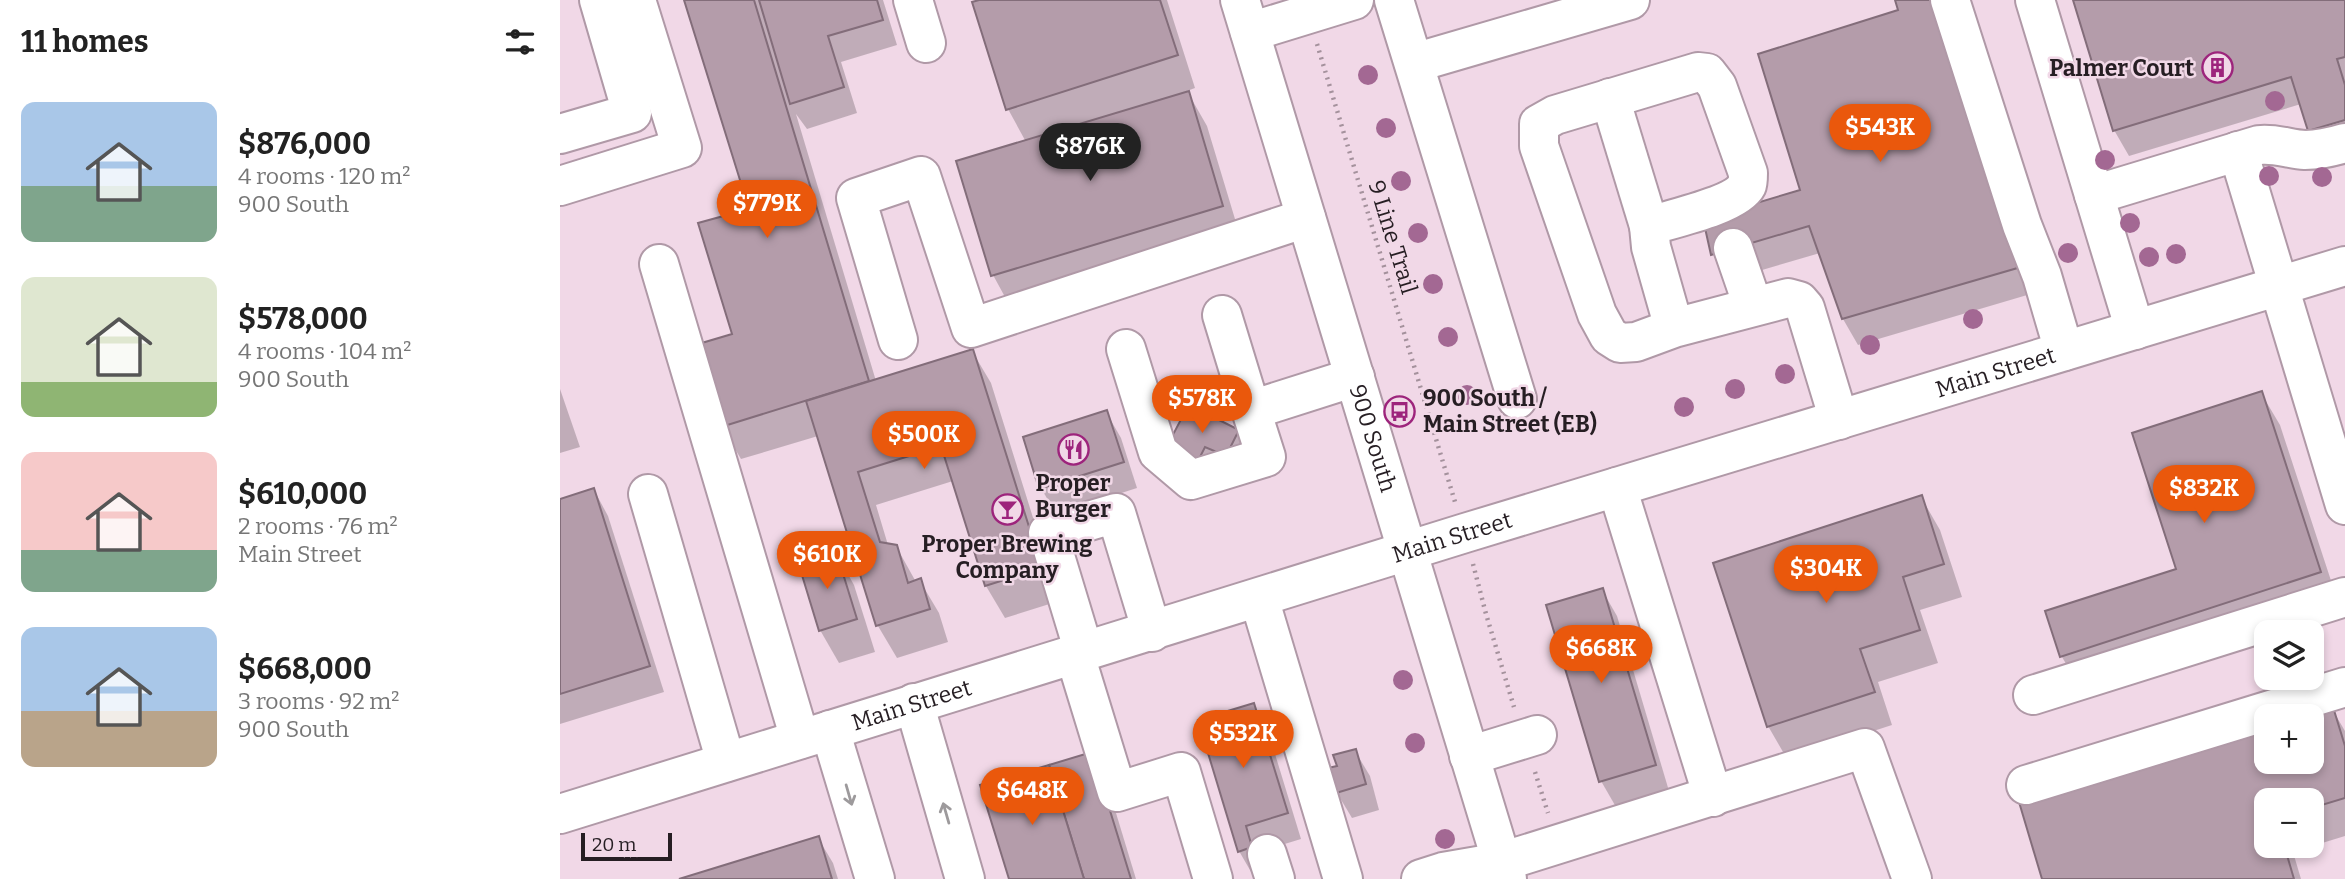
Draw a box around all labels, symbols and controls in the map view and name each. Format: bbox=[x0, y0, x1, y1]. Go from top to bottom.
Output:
icon: filters bbox=[501, 23, 539, 61]
text: 11 homes bbox=[21, 24, 149, 60]
building icon: Palmer Court bbox=[2200, 51, 2234, 85]
place label: Palmer Court bbox=[2049, 54, 2194, 82]
pin: $543K bbox=[1831, 104, 1929, 164]
text: $543K bbox=[1845, 113, 1915, 141]
pin: $876K bbox=[1041, 124, 1139, 183]
text: $876,000 bbox=[238, 126, 371, 162]
icon: home bbox=[77, 130, 161, 214]
text: $876K bbox=[1055, 132, 1125, 160]
text: 4 rooms · 120 m² bbox=[238, 162, 410, 190]
street label: 9 Line Trail bbox=[1362, 177, 1424, 298]
pin: $779K bbox=[718, 180, 816, 240]
text: $779K bbox=[733, 189, 801, 217]
text: 900 South bbox=[238, 190, 349, 218]
text: $578,000 bbox=[238, 301, 368, 337]
icon: home bbox=[77, 305, 161, 389]
text: 4 rooms · 104 m² bbox=[238, 337, 411, 365]
street label: Main Street bbox=[1932, 341, 2059, 403]
text: 900 South bbox=[238, 365, 349, 393]
pin: $578K bbox=[1153, 376, 1251, 435]
street label: 900 South bbox=[1344, 381, 1403, 495]
text: $578K bbox=[1168, 384, 1236, 412]
place label: 900 South / Main Street (EB) bbox=[1423, 384, 1597, 438]
bus stop icon: 900 South / Main Street (EB) bbox=[1383, 394, 1417, 428]
pin: $500K bbox=[875, 412, 973, 471]
text: $500K bbox=[888, 420, 960, 448]
restaurant icon: Proper Burger bbox=[1056, 432, 1090, 466]
pin: $832K bbox=[2155, 466, 2253, 525]
place label: Proper Burger bbox=[1035, 469, 1111, 523]
text: $832K bbox=[2169, 474, 2239, 502]
text: $610,000 bbox=[238, 476, 367, 512]
icon: home bbox=[77, 480, 161, 564]
bar icon: Proper Brewing Company bbox=[990, 493, 1024, 527]
street label: Main Street bbox=[1389, 506, 1515, 569]
text: 2 rooms · 76 m² bbox=[238, 512, 398, 540]
place label: Proper Brewing Company bbox=[922, 530, 1092, 584]
pin: $610K bbox=[778, 532, 876, 591]
text: Main Street bbox=[238, 540, 362, 568]
text: $610K bbox=[793, 540, 861, 568]
pin: $304K bbox=[1777, 546, 1875, 605]
text: $304K bbox=[1790, 554, 1862, 582]
map controls bbox=[2254, 620, 2324, 858]
button: layers bbox=[2254, 620, 2324, 690]
pin: $668K bbox=[1552, 626, 1650, 685]
text: $668K bbox=[1565, 634, 1637, 662]
text: $668,000 bbox=[238, 651, 372, 687]
icon: home bbox=[77, 655, 161, 739]
street label: Main Street bbox=[848, 673, 975, 737]
text: 3 rooms · 92 m² bbox=[238, 687, 399, 715]
button: + bbox=[2254, 704, 2324, 774]
pin: $532K bbox=[1194, 710, 1292, 770]
text: 900 South bbox=[238, 715, 349, 743]
text: $532K bbox=[1209, 719, 1277, 747]
pin: $648K bbox=[983, 768, 1081, 827]
text: $648K bbox=[996, 776, 1068, 804]
one-way arrow bbox=[844, 784, 857, 806]
button: − bbox=[2254, 788, 2324, 858]
one-way arrow bbox=[939, 803, 952, 825]
scale bar bbox=[581, 830, 672, 862]
text: 20 m bbox=[592, 833, 636, 856]

